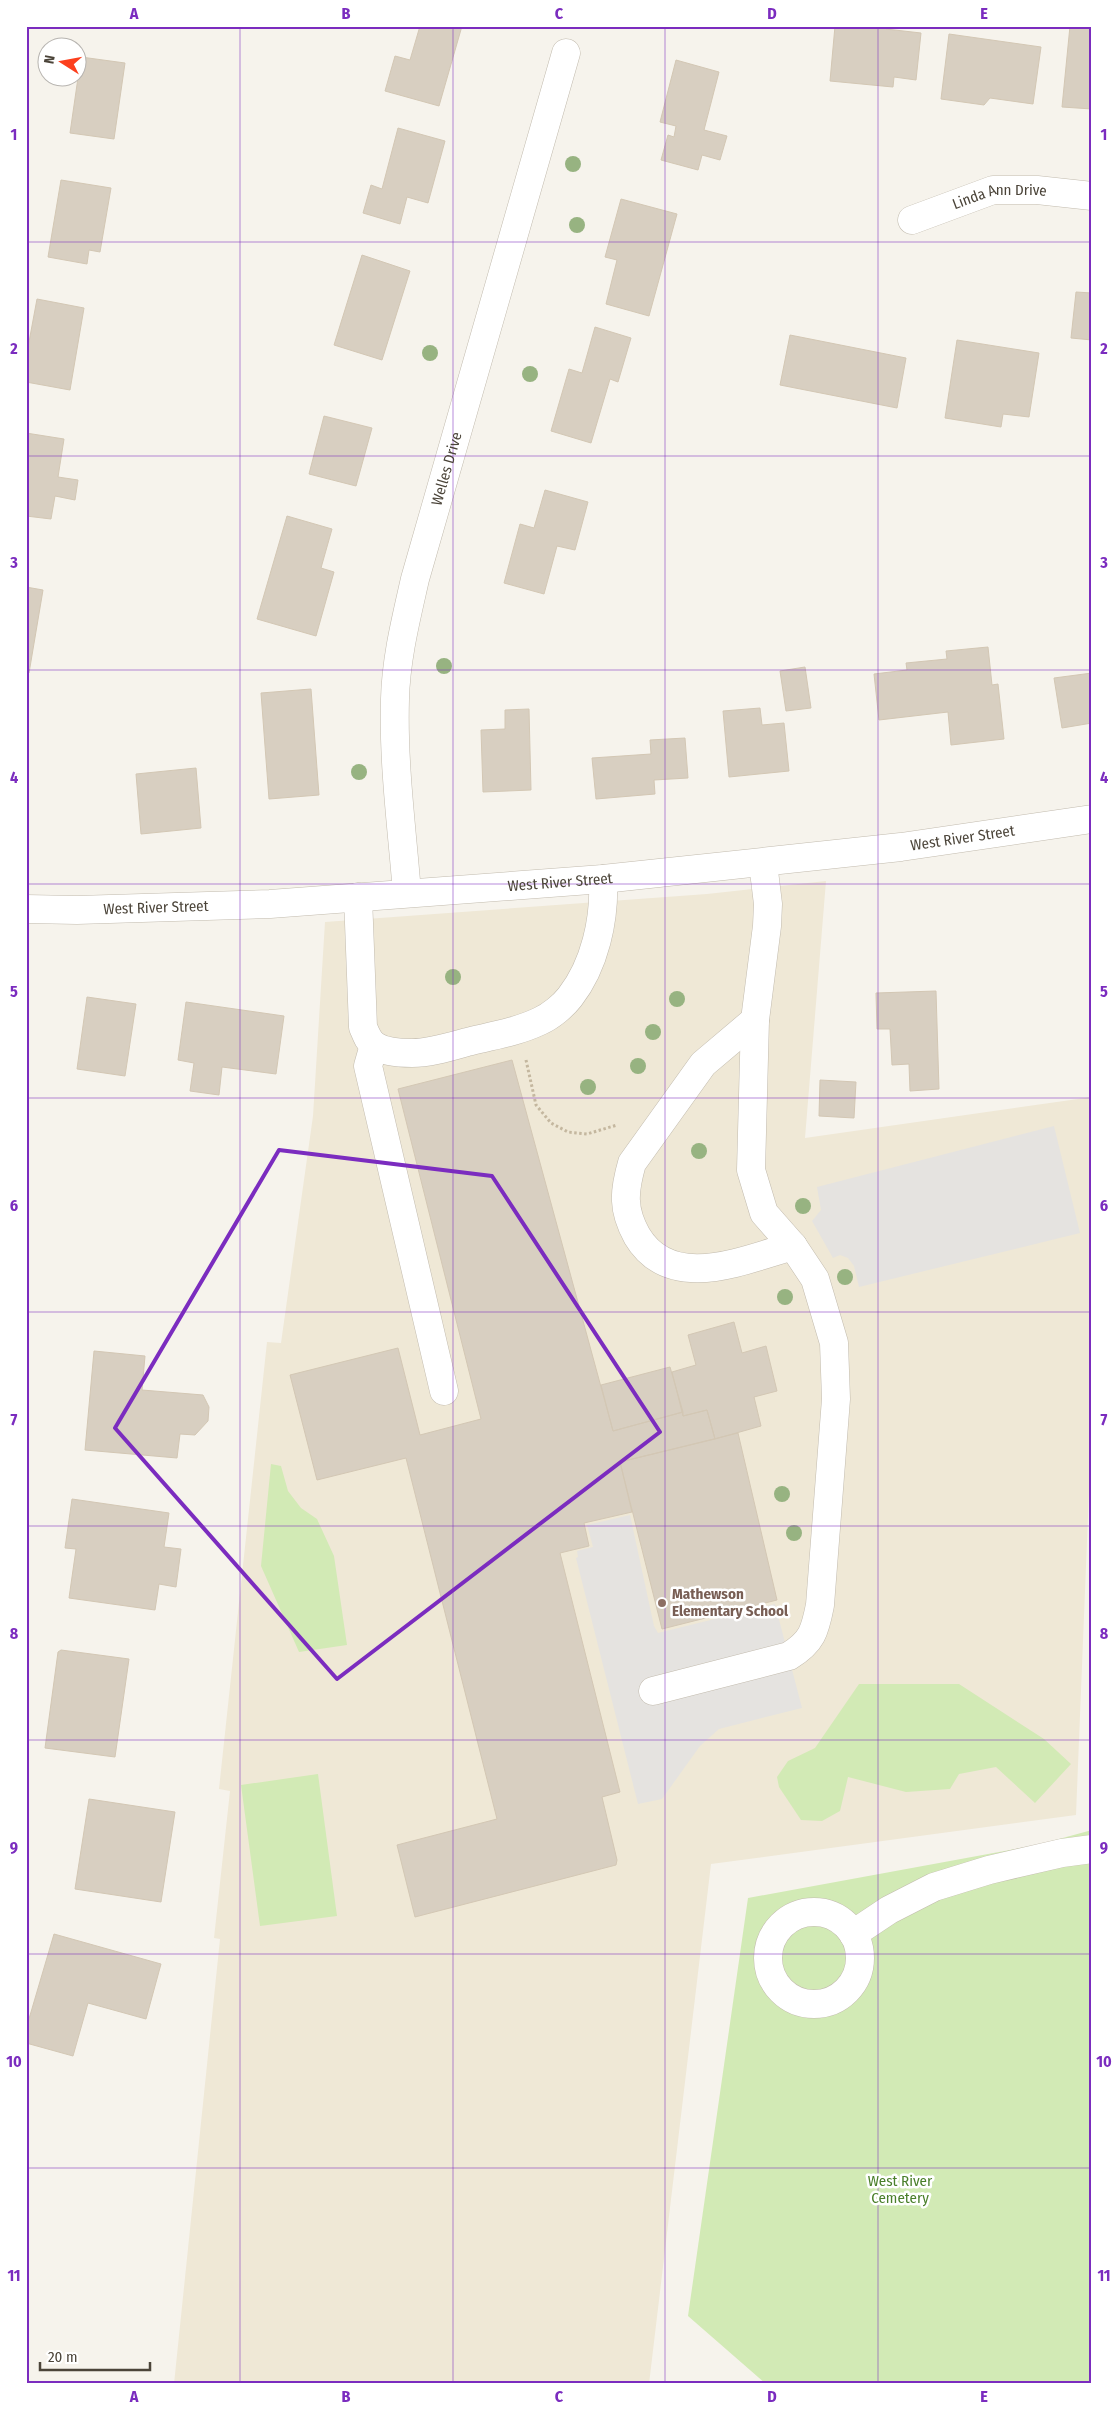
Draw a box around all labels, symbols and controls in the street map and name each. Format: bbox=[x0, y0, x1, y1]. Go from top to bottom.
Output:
text: A bbox=[129, 4, 139, 23]
text: B bbox=[342, 4, 351, 23]
text: C bbox=[555, 4, 564, 23]
text: D bbox=[767, 4, 777, 23]
text: E bbox=[980, 4, 988, 23]
north arrow bbox=[38, 38, 88, 88]
text: N bbox=[41, 54, 59, 65]
text: 1 bbox=[11, 125, 17, 144]
text: 1 bbox=[1101, 125, 1107, 144]
street label: Linda Ann Drive bbox=[950, 181, 1048, 213]
text: 2 bbox=[9, 339, 18, 358]
text: 2 bbox=[1099, 339, 1108, 358]
street label: Welles Drive bbox=[428, 430, 466, 508]
text: 3 bbox=[9, 553, 18, 572]
text: 3 bbox=[1099, 553, 1108, 572]
text: 4 bbox=[10, 768, 18, 787]
text: 4 bbox=[1100, 768, 1108, 787]
street label: West River Street bbox=[909, 821, 1016, 854]
street label: West River Street bbox=[507, 869, 614, 895]
street label: West River Street bbox=[103, 897, 209, 918]
text: 5 bbox=[10, 982, 18, 1001]
text: 5 bbox=[1100, 982, 1108, 1001]
text: 6 bbox=[10, 1196, 18, 1215]
text: 6 bbox=[1100, 1196, 1108, 1215]
text: 7 bbox=[11, 1410, 18, 1429]
text: 7 bbox=[1101, 1410, 1108, 1429]
place label: Mathewson Elementary School bbox=[672, 1585, 789, 1620]
marker: Mathewson Elementary School bbox=[656, 1597, 668, 1609]
text: 8 bbox=[10, 1624, 19, 1643]
text: 8 bbox=[1100, 1624, 1109, 1643]
text: 9 bbox=[10, 1838, 18, 1857]
text: 9 bbox=[1100, 1838, 1108, 1857]
text: 10 bbox=[6, 2052, 22, 2071]
text: 10 bbox=[1096, 2052, 1112, 2071]
park label: West River Cemetery bbox=[868, 2172, 933, 2207]
text: 11 bbox=[7, 2266, 21, 2285]
text: 11 bbox=[1097, 2266, 1111, 2285]
scale bar bbox=[40, 2340, 150, 2372]
text: 20 m bbox=[48, 2348, 78, 2366]
text: A bbox=[129, 2387, 139, 2406]
text: B bbox=[342, 2387, 351, 2406]
text: C bbox=[555, 2387, 564, 2406]
text: D bbox=[767, 2387, 777, 2406]
text: E bbox=[980, 2387, 988, 2406]

